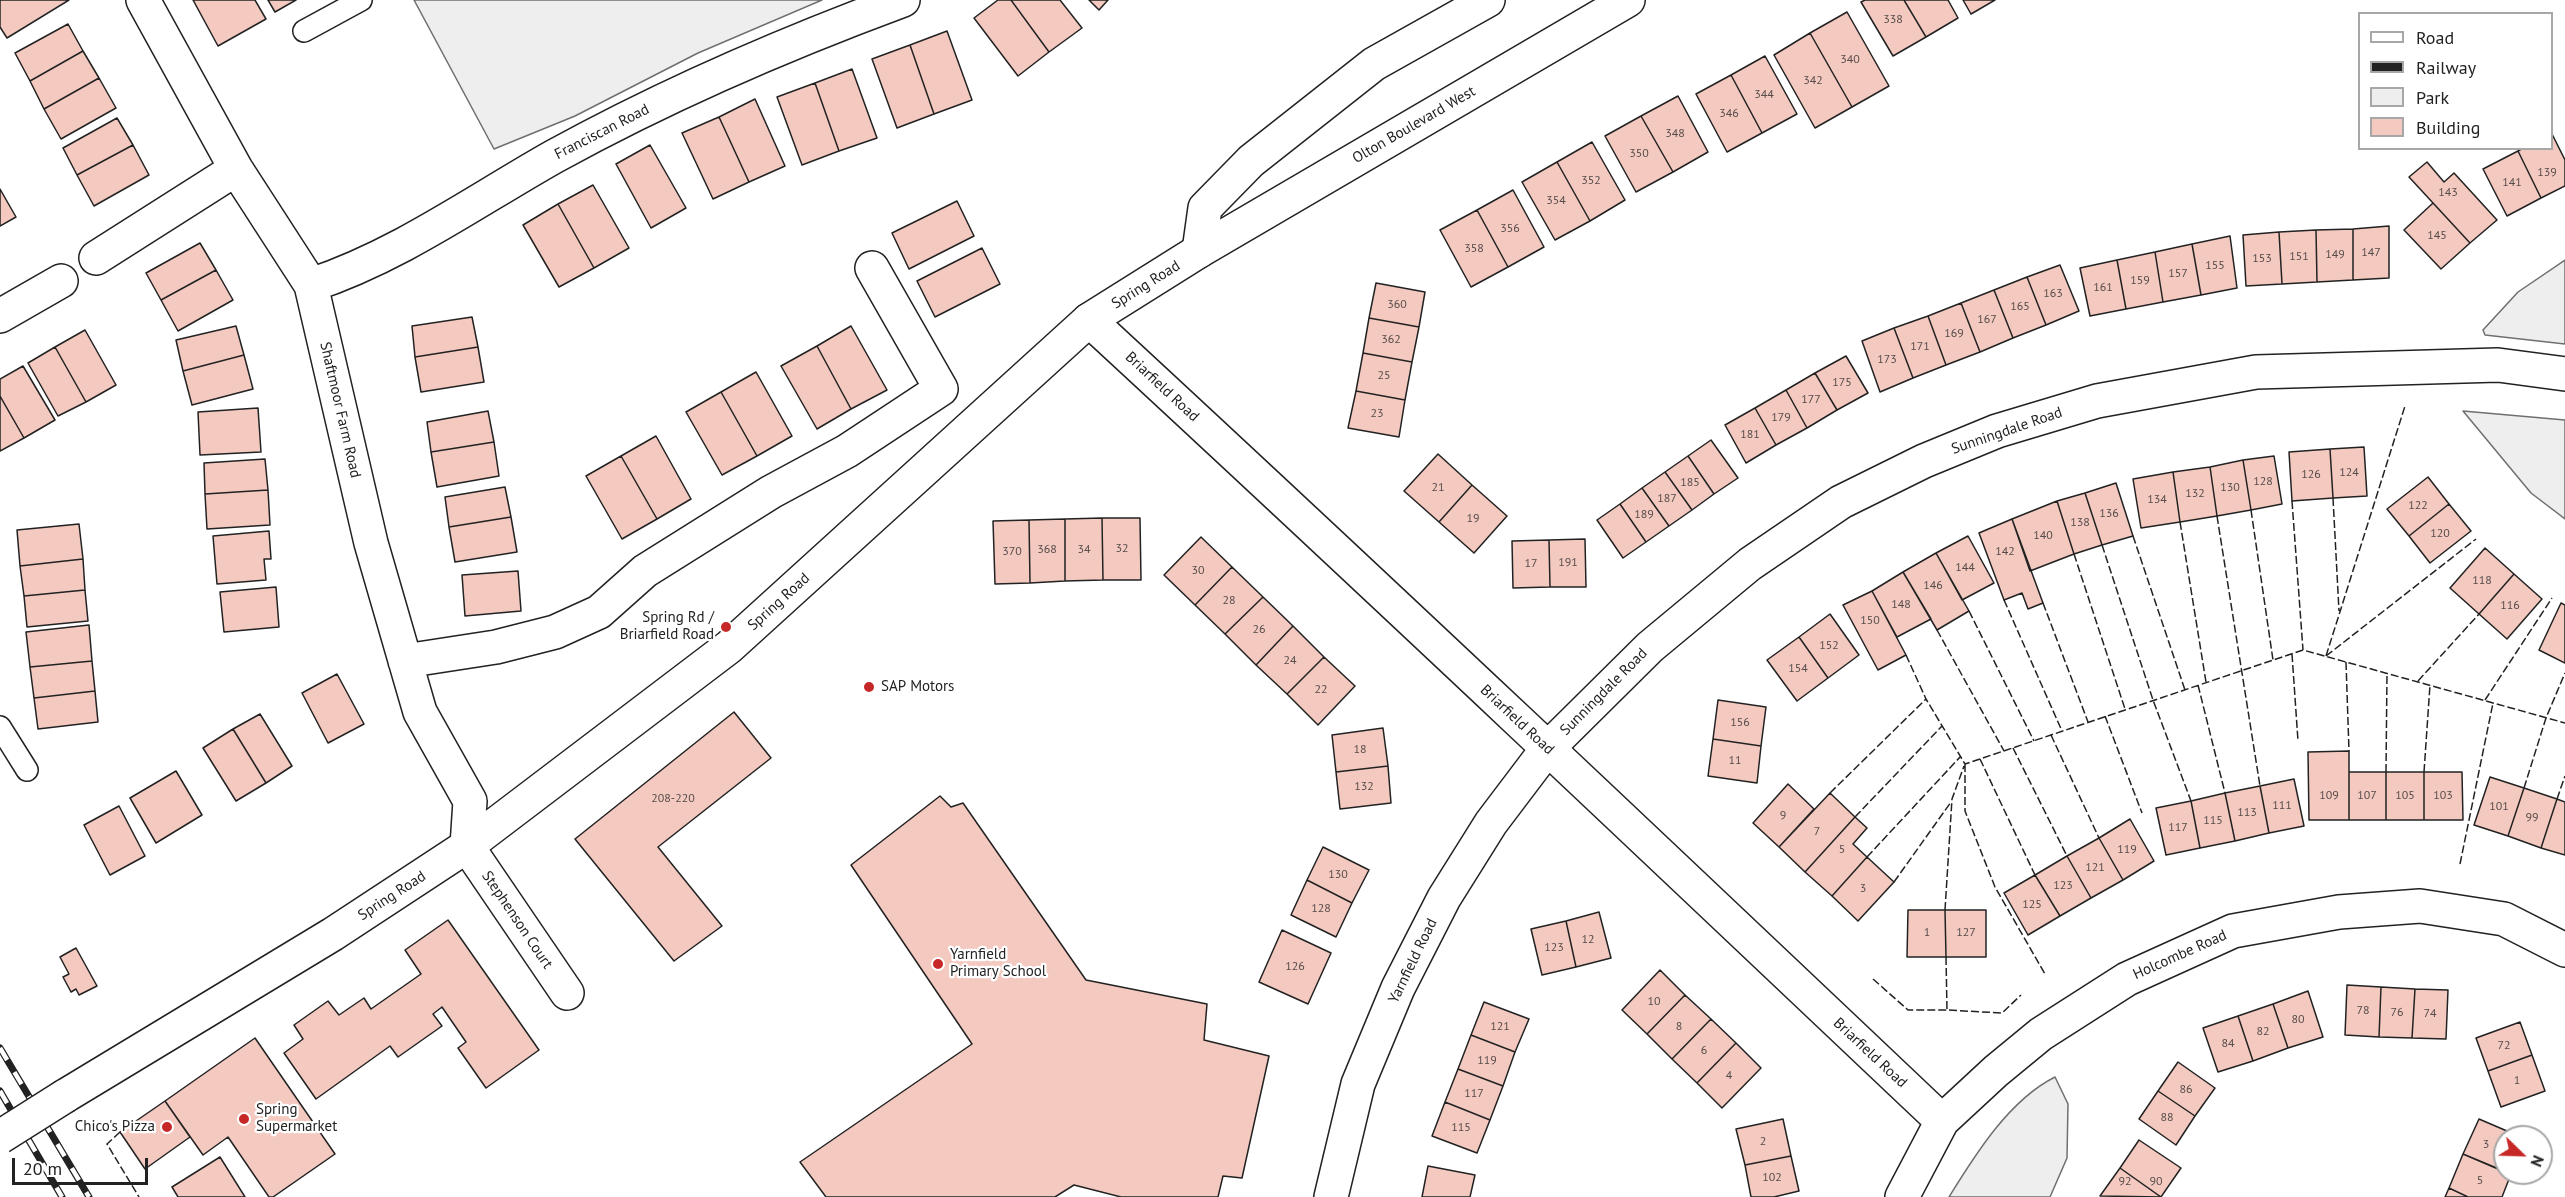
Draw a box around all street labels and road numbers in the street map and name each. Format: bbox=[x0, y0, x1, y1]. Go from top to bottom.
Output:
street label: Olton Boulevard West bbox=[1349, 82, 1479, 168]
street label: Franciscan Road bbox=[552, 100, 652, 164]
street label: Spring Road bbox=[1108, 257, 1184, 313]
street label: Shaftmoor Farm Road bbox=[316, 340, 364, 480]
street label: Briarfield Road bbox=[1121, 348, 1203, 426]
street label: Sunningdale Road bbox=[1949, 404, 2065, 458]
street label: Spring Road bbox=[744, 569, 814, 635]
street label: Sunningdale Road bbox=[1557, 645, 1651, 739]
street label: Briarfield Road bbox=[1476, 681, 1558, 759]
street label: Spring Road bbox=[355, 867, 429, 925]
street label: Stephenson Court bbox=[478, 868, 556, 972]
street label: Yarnfield Road bbox=[1385, 916, 1441, 1006]
street label: Holcombe Road bbox=[2130, 926, 2230, 984]
street label: Briarfield Road bbox=[1829, 1014, 1911, 1092]

